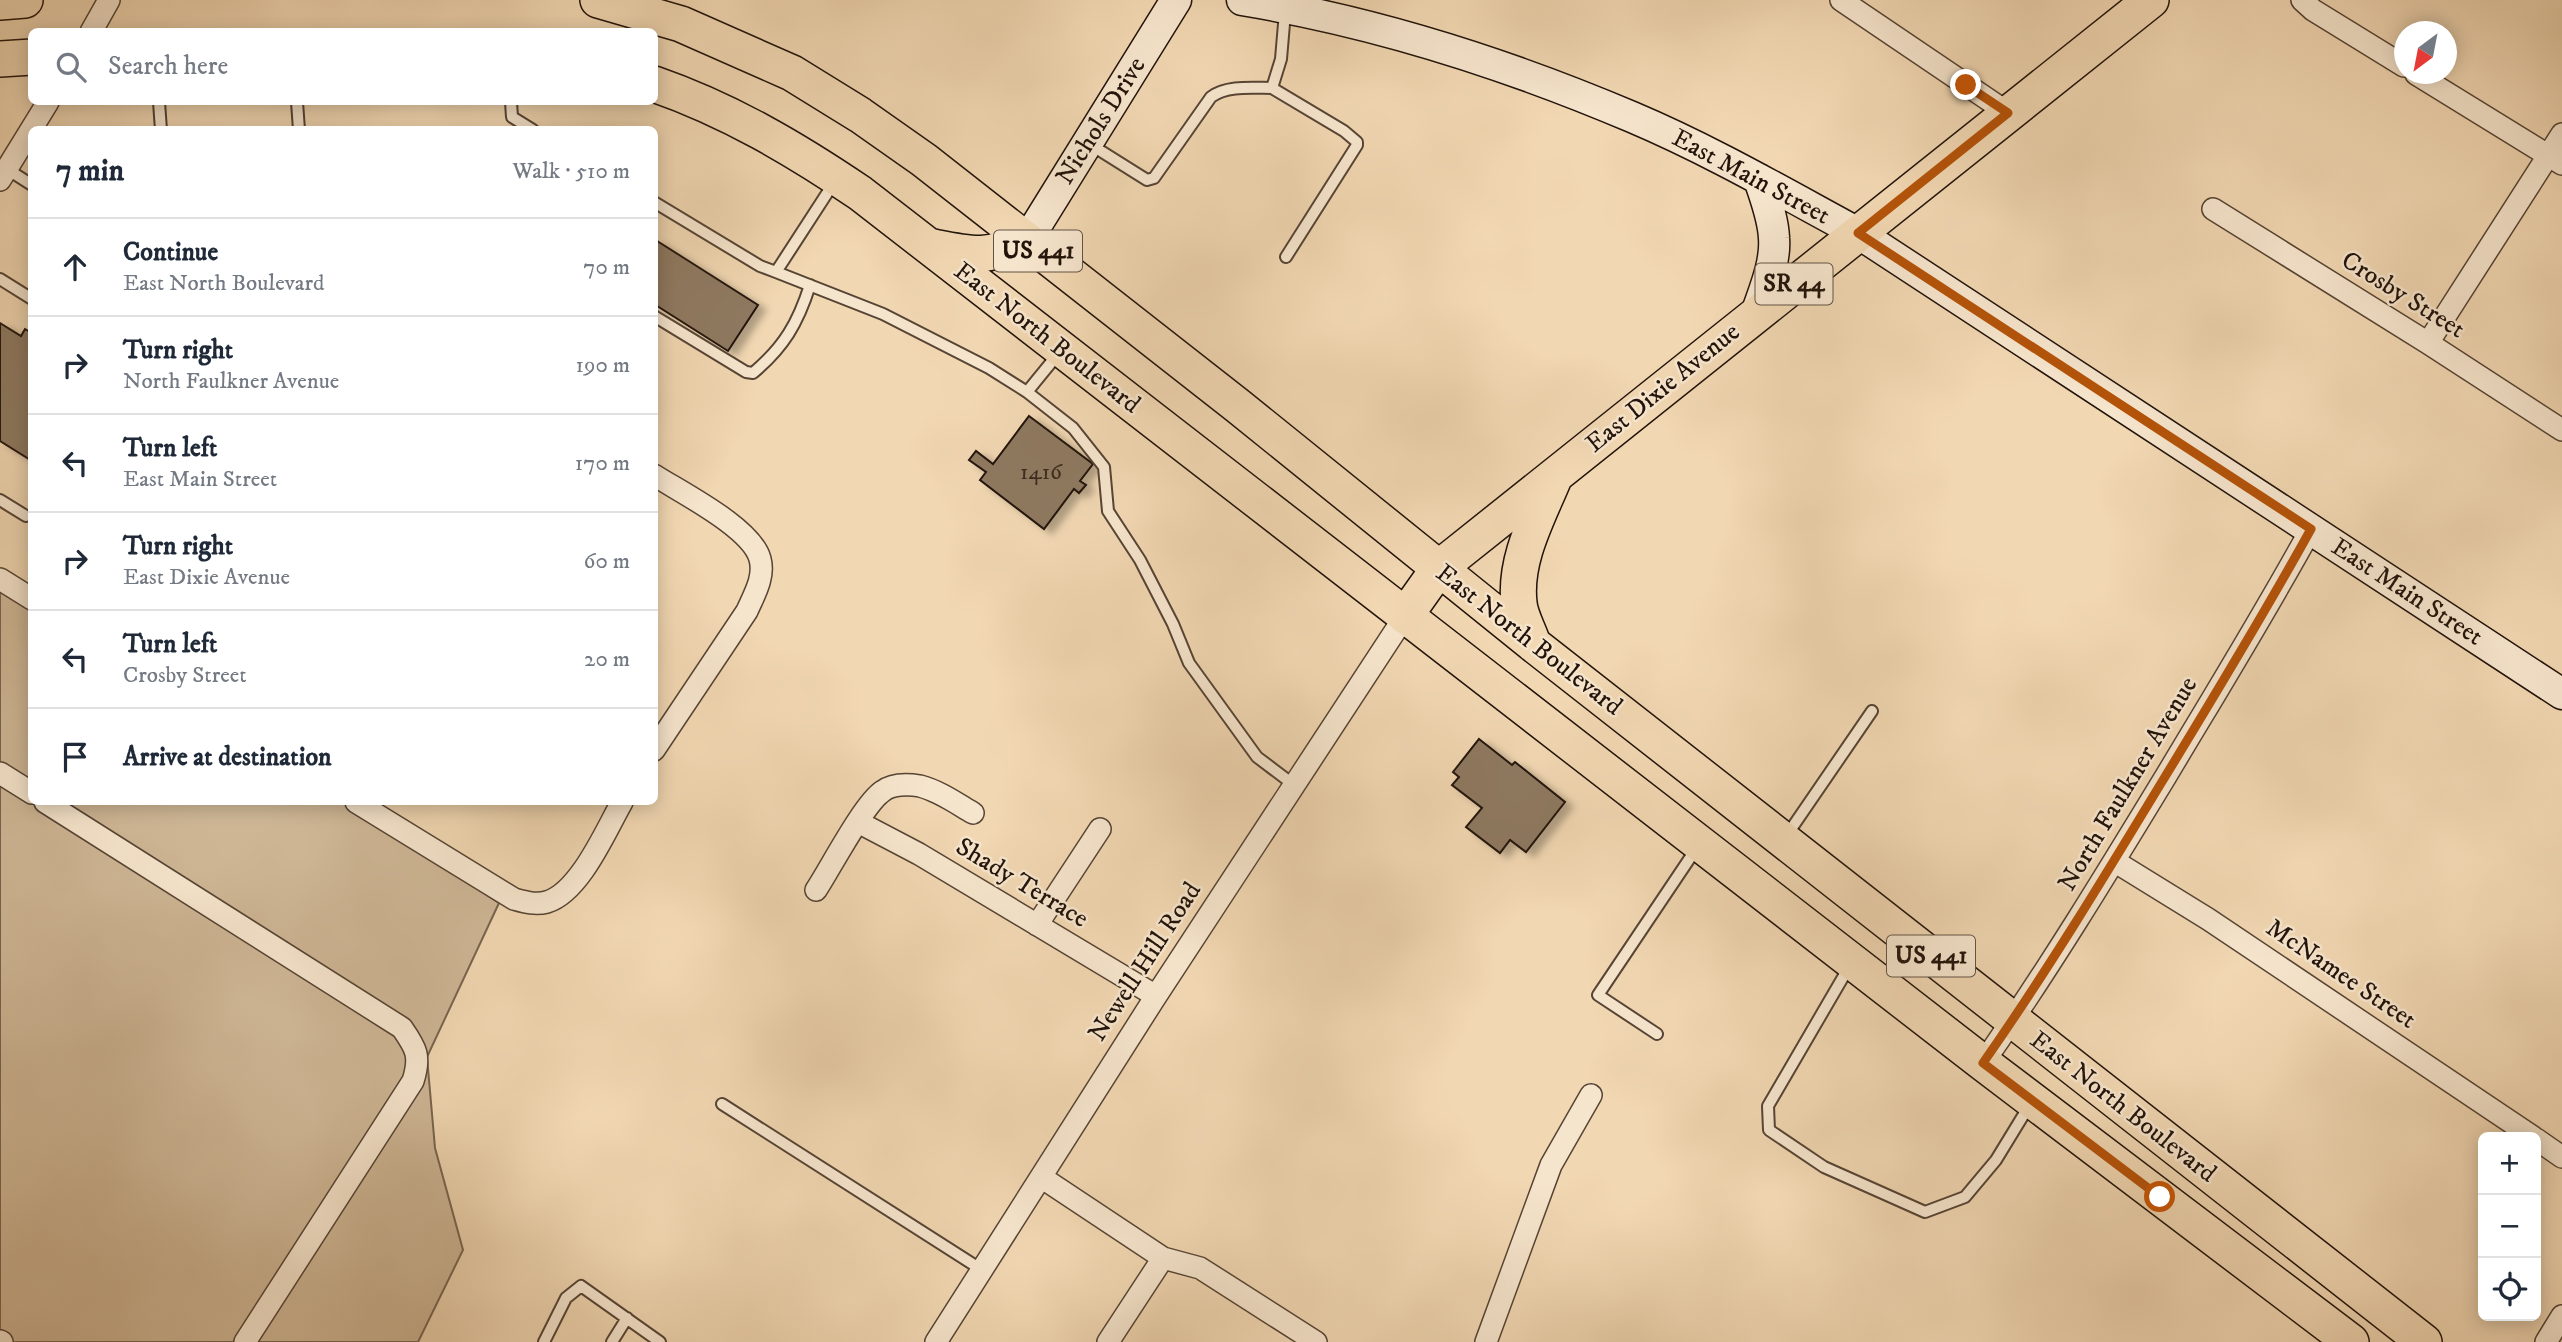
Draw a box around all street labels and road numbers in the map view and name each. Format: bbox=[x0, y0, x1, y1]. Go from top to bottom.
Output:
street label: Nichols Drive bbox=[1049, 51, 1153, 191]
street label: East Main Street bbox=[1666, 122, 1836, 232]
road number: US 441 bbox=[994, 230, 1082, 272]
street label: Crosby Street bbox=[2335, 244, 2471, 346]
street label: East North Boulevard bbox=[947, 255, 1147, 421]
road number: SR 44 bbox=[1756, 264, 1832, 304]
street label: East Dixie Avenue bbox=[1579, 316, 1747, 460]
street label: East Main Street bbox=[2325, 531, 2489, 653]
street label: East North Boulevard bbox=[1429, 557, 1629, 723]
street label: North Faulkner Avenue bbox=[2051, 671, 2205, 897]
street label: Shady Terrace bbox=[950, 830, 1094, 936]
street label: Newell Hill Road bbox=[1081, 876, 1209, 1048]
street label: McNamee Street bbox=[2260, 912, 2422, 1036]
road number: US 441 bbox=[1887, 936, 1975, 976]
street label: East North Boulevard bbox=[2023, 1024, 2223, 1190]

